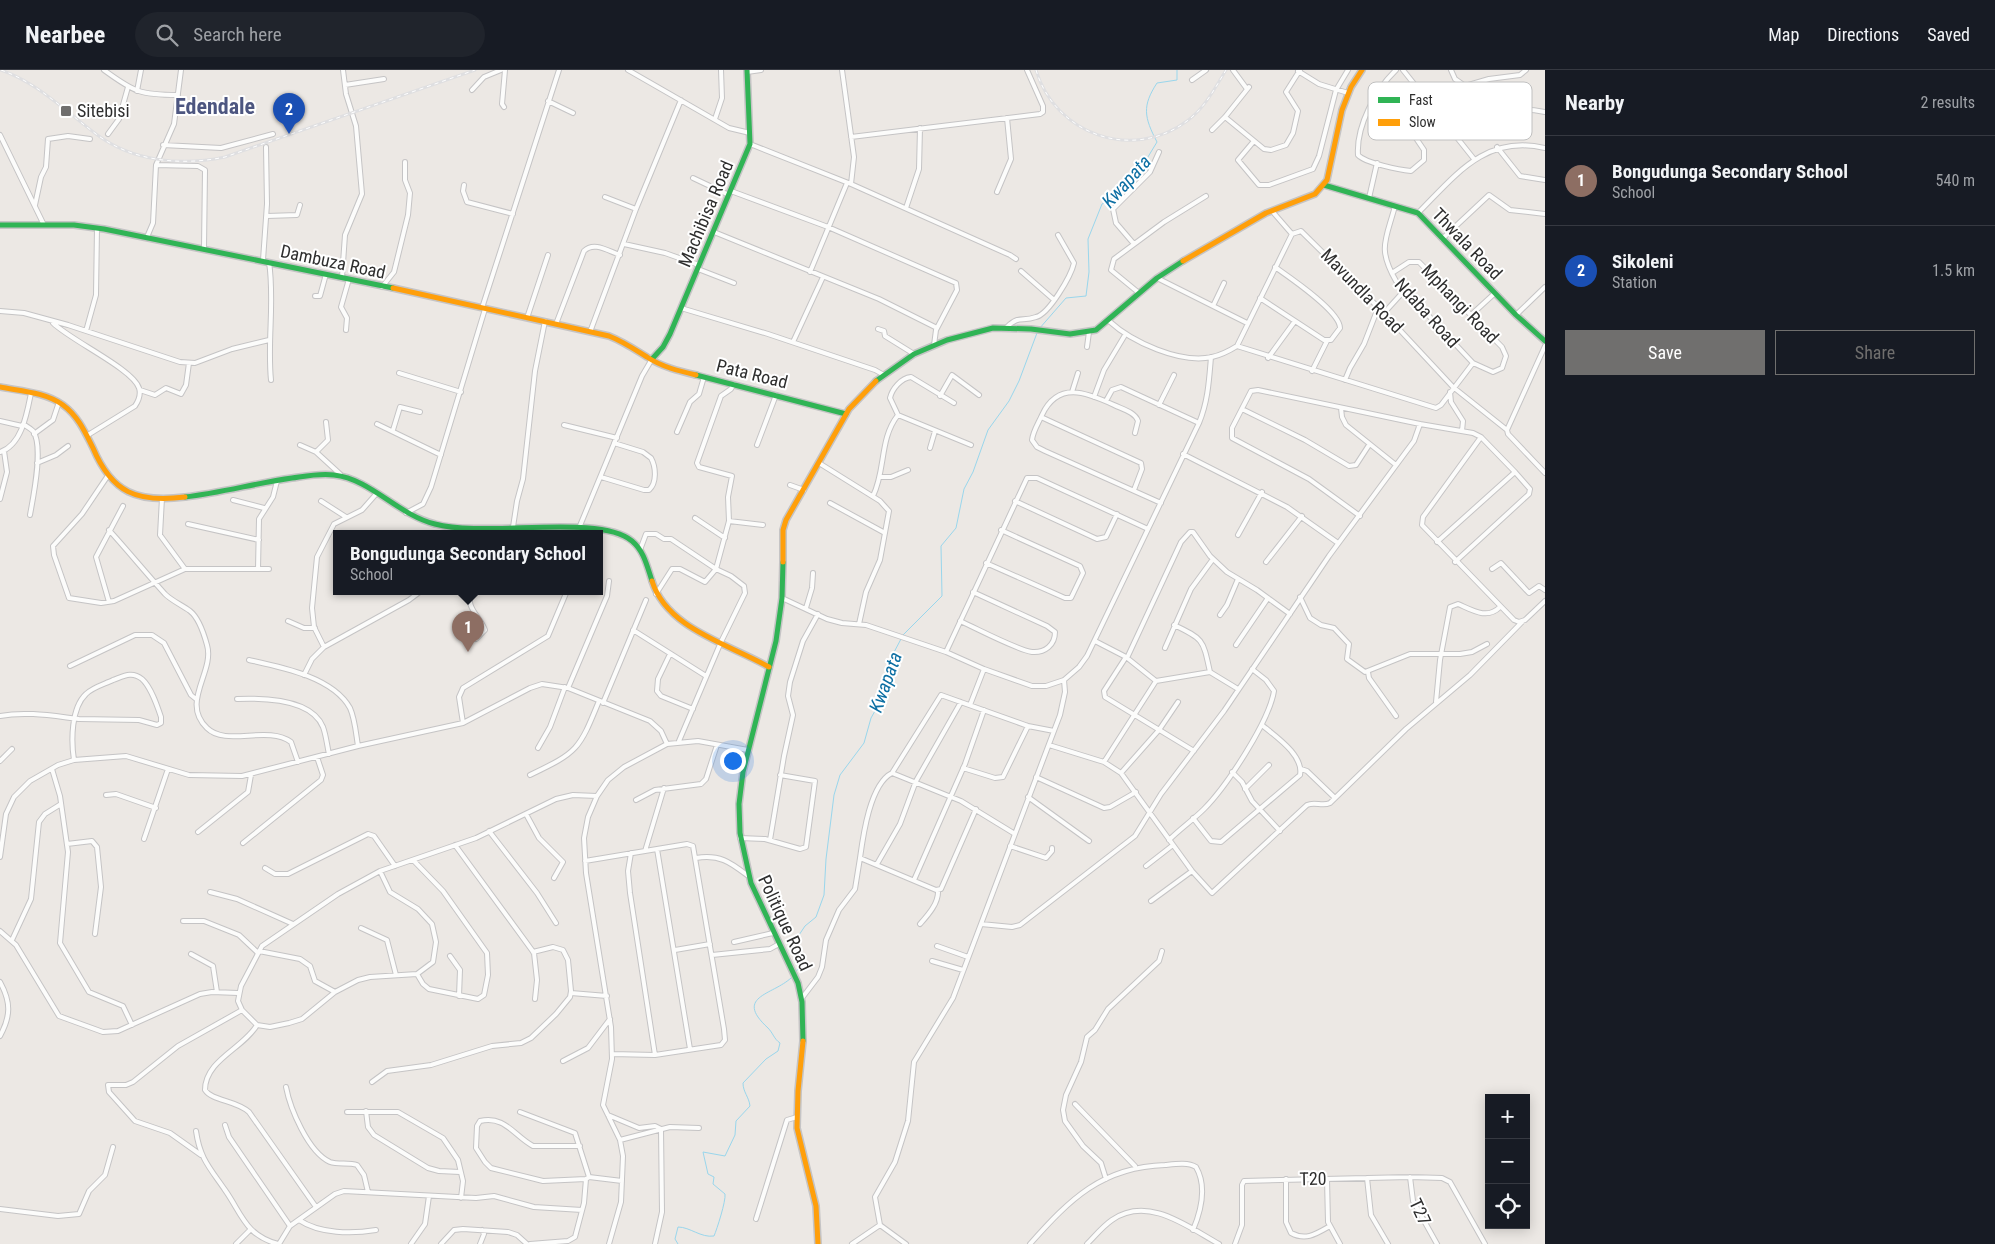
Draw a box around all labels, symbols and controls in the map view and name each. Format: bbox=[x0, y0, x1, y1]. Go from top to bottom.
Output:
search box bbox=[135, 12, 485, 57]
text: Nearbee bbox=[25, 21, 105, 49]
icon: search bbox=[153, 21, 181, 49]
text: Search here bbox=[193, 23, 282, 46]
text: Map bbox=[1768, 24, 1799, 45]
text: Directions bbox=[1827, 24, 1899, 45]
text: Saved bbox=[1927, 24, 1970, 45]
legend bbox=[1368, 82, 1532, 140]
text: Nearby bbox=[1565, 91, 1624, 115]
text: Fast bbox=[1409, 92, 1433, 108]
pin: 2 bbox=[273, 93, 305, 134]
text: 2 results bbox=[1920, 93, 1975, 112]
district label: Edendale bbox=[175, 94, 255, 119]
place label: Sitebisi bbox=[77, 100, 130, 121]
marker: Sitebisi bbox=[59, 104, 73, 118]
text: Slow bbox=[1409, 114, 1436, 130]
water label: Kwapata bbox=[1097, 150, 1156, 212]
street label: Machibisa Road bbox=[674, 157, 737, 270]
text: Bongudunga Secondary School bbox=[1612, 160, 1848, 183]
text: 1 bbox=[1577, 171, 1585, 190]
text: 540 m bbox=[1936, 171, 1975, 190]
text: School bbox=[1612, 183, 1655, 202]
street label: Thwala Road bbox=[1428, 203, 1507, 284]
street label: Dambuza Road bbox=[279, 240, 388, 283]
street label: Mavundla Road bbox=[1317, 244, 1408, 337]
text: Sikoleni bbox=[1612, 250, 1674, 273]
street label: Mphangi Road bbox=[1417, 260, 1503, 348]
text: 2 bbox=[1577, 261, 1585, 280]
text: 1.5 km bbox=[1932, 261, 1975, 280]
text: Station bbox=[1612, 273, 1657, 292]
street label: Ndaba Road bbox=[1391, 274, 1464, 352]
button: Save bbox=[1565, 330, 1765, 375]
button: Share bbox=[1775, 330, 1975, 375]
street label: Pata Road bbox=[714, 355, 790, 393]
popup bbox=[333, 530, 603, 595]
text: Bongudunga Secondary School bbox=[350, 542, 586, 565]
text: School bbox=[350, 565, 393, 584]
pin: 1 bbox=[452, 611, 484, 652]
water label: Kwapata bbox=[864, 649, 907, 715]
your location bbox=[720, 748, 746, 774]
street label: Politique Road bbox=[754, 872, 817, 974]
map controls bbox=[1485, 1094, 1530, 1229]
button: + bbox=[1485, 1094, 1530, 1139]
button: − bbox=[1485, 1139, 1530, 1184]
street label: T20 bbox=[1299, 1168, 1327, 1189]
button: locate bbox=[1485, 1184, 1530, 1229]
street label: T27 bbox=[1405, 1195, 1436, 1229]

